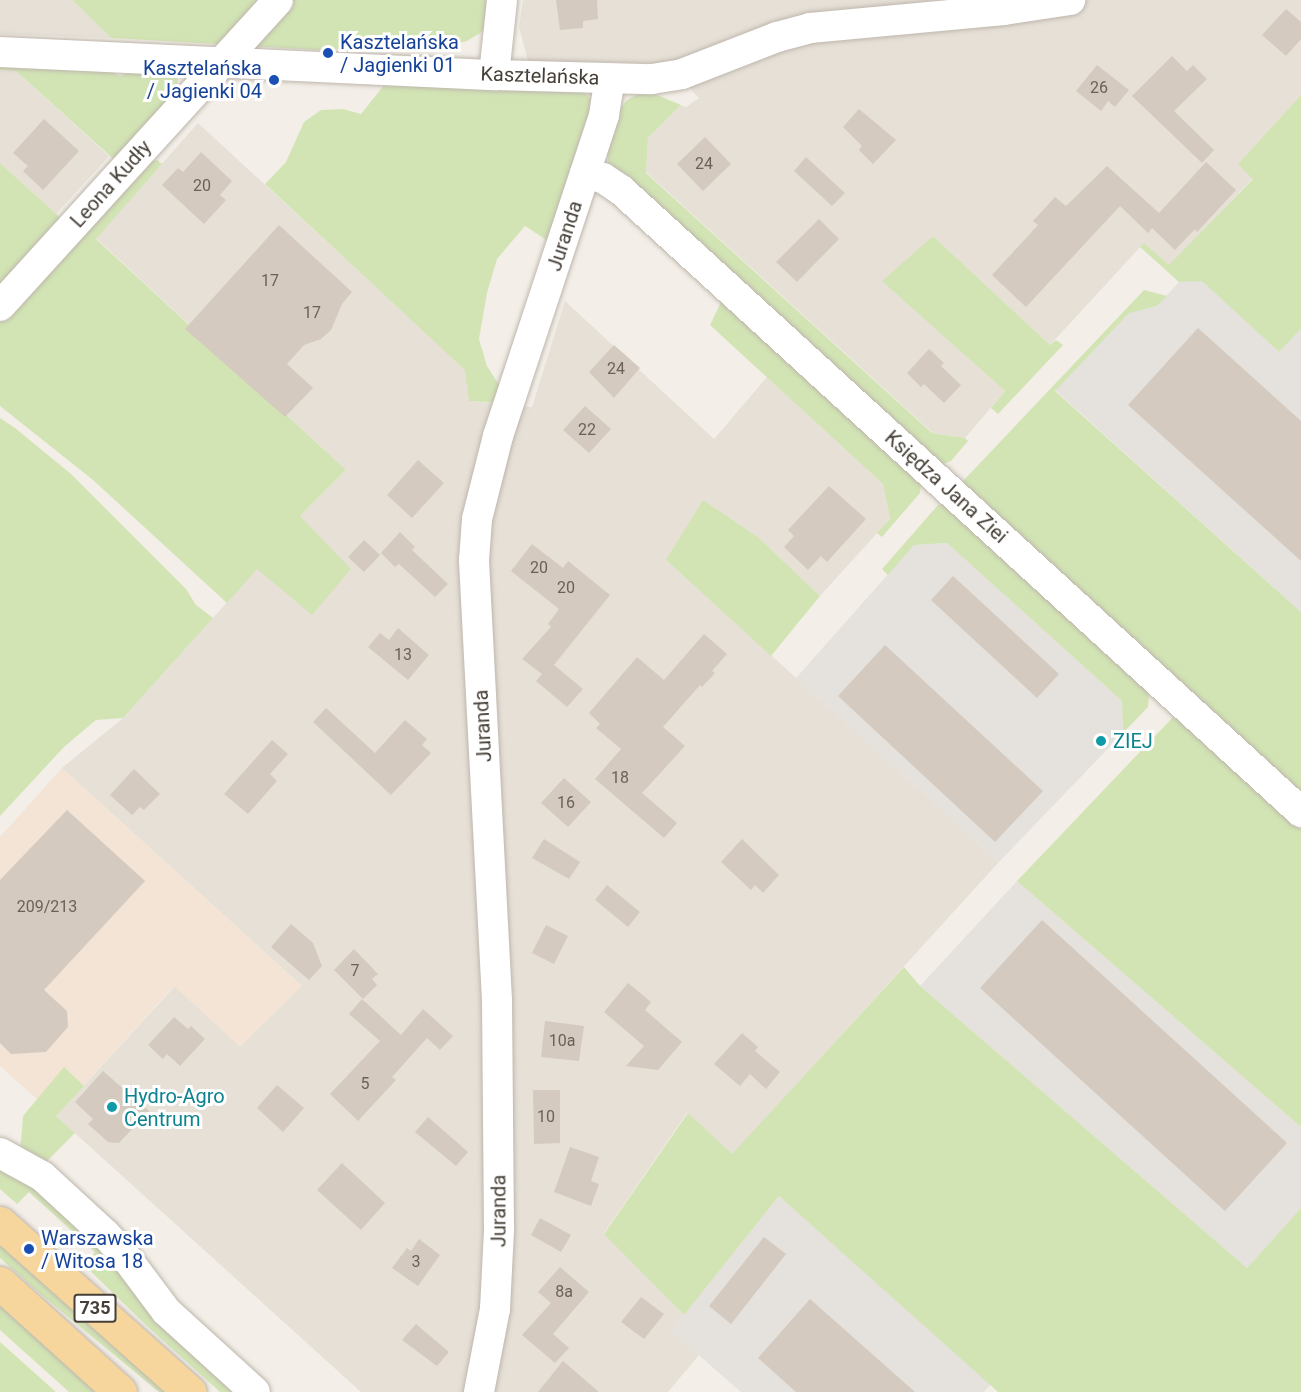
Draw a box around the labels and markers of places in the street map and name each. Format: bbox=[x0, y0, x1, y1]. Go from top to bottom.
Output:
place label: Kasztelańska / Jagienki 01 bbox=[340, 30, 459, 77]
marker: Kasztelańska / Jagienki 01 bbox=[321, 46, 335, 60]
place label: Kasztelańska / Jagienki 04 bbox=[143, 56, 262, 103]
marker: Kasztelańska / Jagienki 04 bbox=[267, 73, 281, 87]
place label: ZIEJ bbox=[1113, 729, 1153, 753]
marker: ZIEJ bbox=[1094, 734, 1108, 748]
place label: Hydro-Agro Centrum bbox=[124, 1084, 225, 1131]
marker: Hydro-Agro Centrum bbox=[105, 1100, 119, 1114]
place label: Warszawska / Witosa 18 bbox=[41, 1226, 154, 1273]
marker: Warszawska / Witosa 18 bbox=[22, 1242, 36, 1256]

